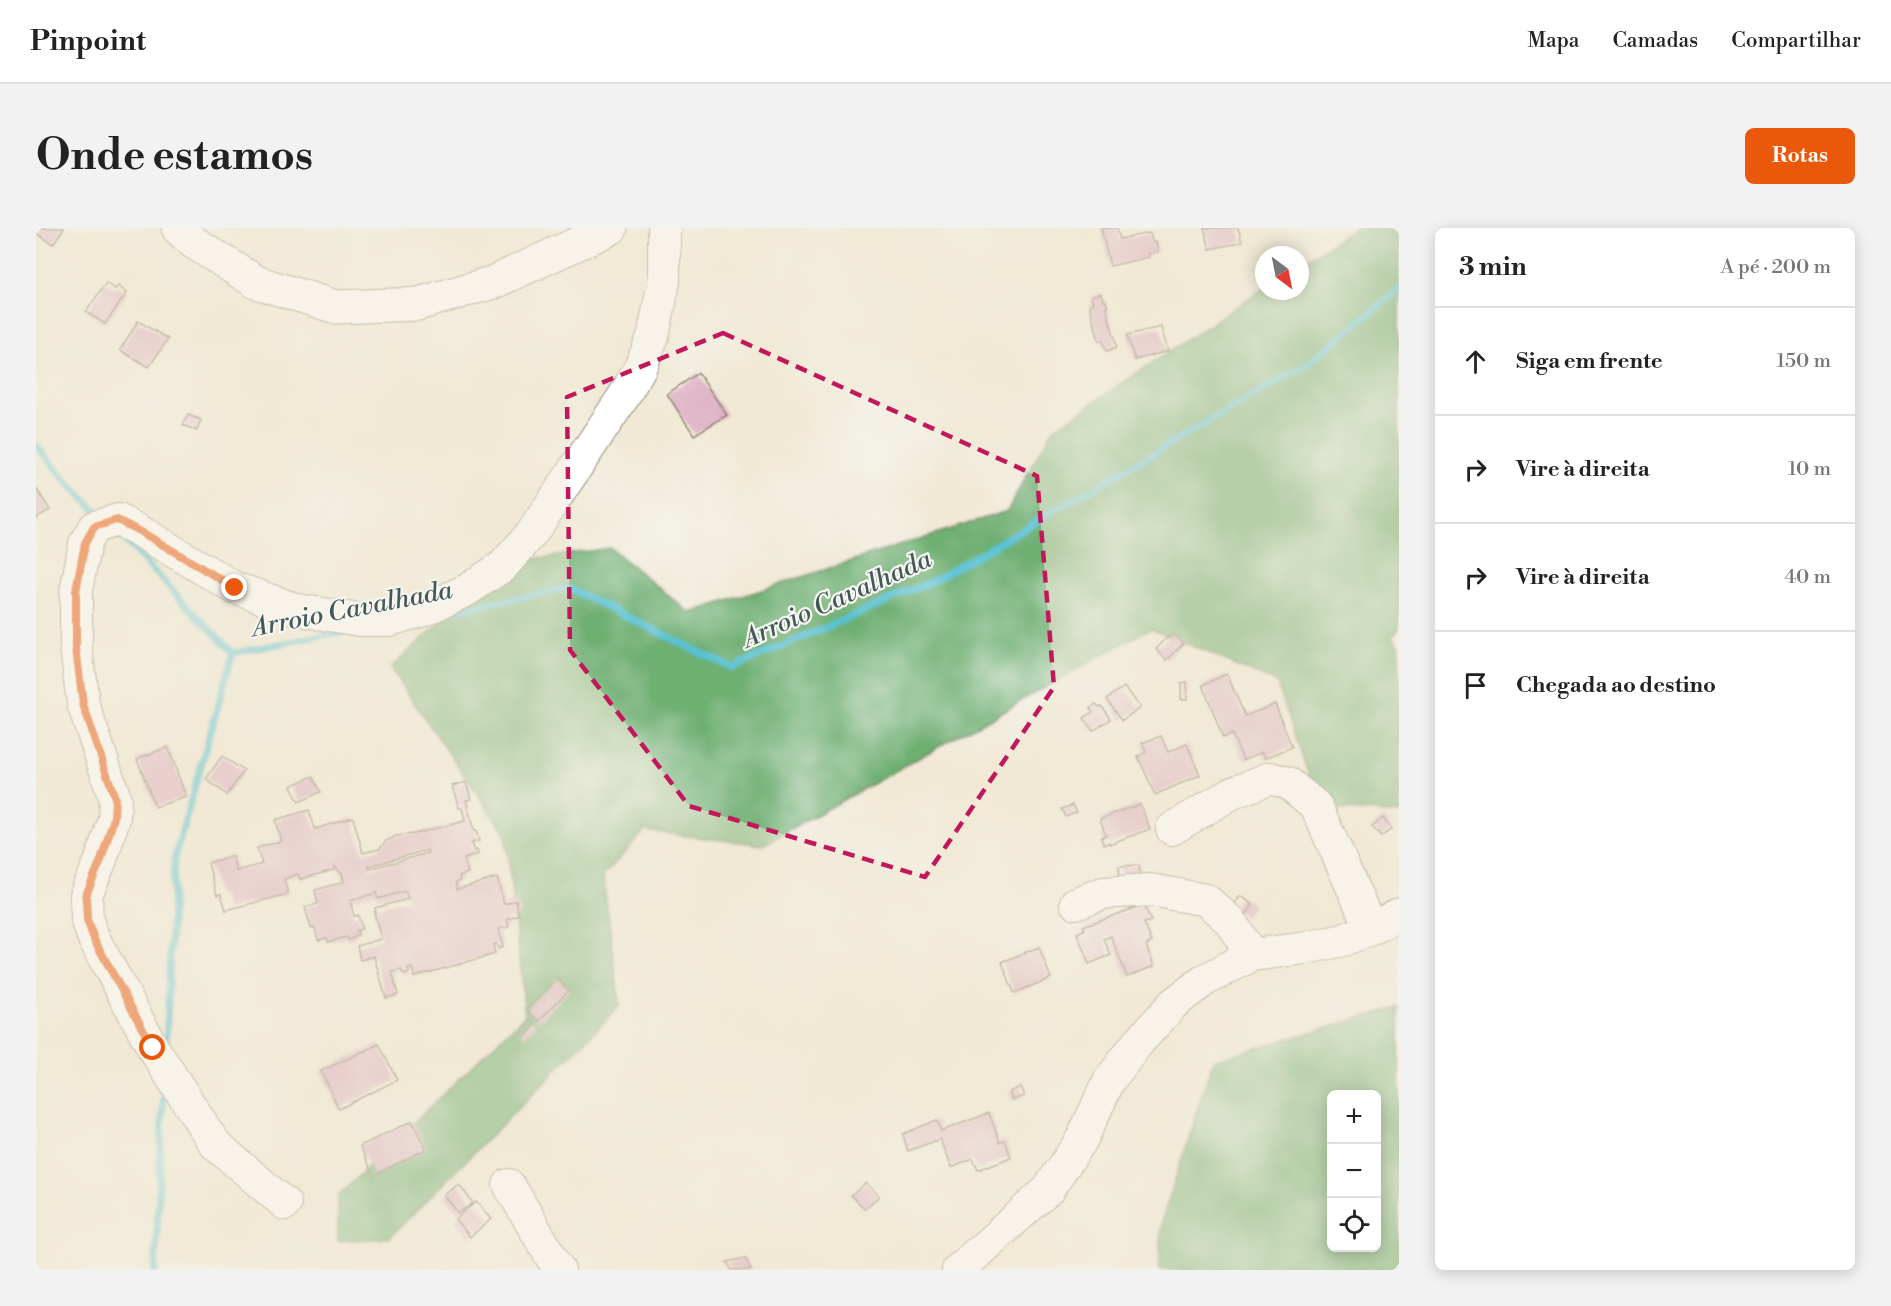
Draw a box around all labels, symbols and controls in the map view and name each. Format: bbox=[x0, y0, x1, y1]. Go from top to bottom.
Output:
text: Pinpoint bbox=[30, 24, 146, 59]
text: Mapa bbox=[1527, 28, 1579, 54]
text: Camadas bbox=[1612, 28, 1698, 54]
text: Compartilhar bbox=[1731, 28, 1861, 54]
button: Rotas bbox=[1745, 128, 1855, 184]
text: Onde estamos bbox=[36, 130, 313, 183]
north arrow bbox=[1255, 246, 1309, 300]
text: 3 min bbox=[1459, 251, 1527, 283]
text: A pé · 200 m bbox=[1720, 255, 1831, 280]
icon: ahead bbox=[1459, 345, 1492, 378]
text: Siga em frente bbox=[1516, 348, 1663, 375]
text: 150 m bbox=[1776, 349, 1831, 374]
icon: right bbox=[1459, 453, 1492, 486]
text: Vire à direita bbox=[1516, 456, 1650, 483]
text: 10 m bbox=[1788, 457, 1831, 482]
water label: Arroio Cavalhada bbox=[735, 543, 937, 656]
icon: right bbox=[1459, 561, 1492, 594]
text: Vire à direita bbox=[1516, 564, 1650, 591]
text: 40 m bbox=[1784, 565, 1831, 590]
route end bbox=[221, 574, 247, 600]
water label: Arroio Cavalhada bbox=[246, 574, 455, 645]
icon: arrive bbox=[1459, 669, 1492, 702]
text: Chegada ao destino bbox=[1516, 672, 1716, 699]
route start bbox=[139, 1034, 165, 1060]
map controls bbox=[1327, 1090, 1381, 1252]
button: + bbox=[1327, 1090, 1381, 1144]
button: − bbox=[1327, 1144, 1381, 1198]
button: locate bbox=[1327, 1198, 1381, 1252]

